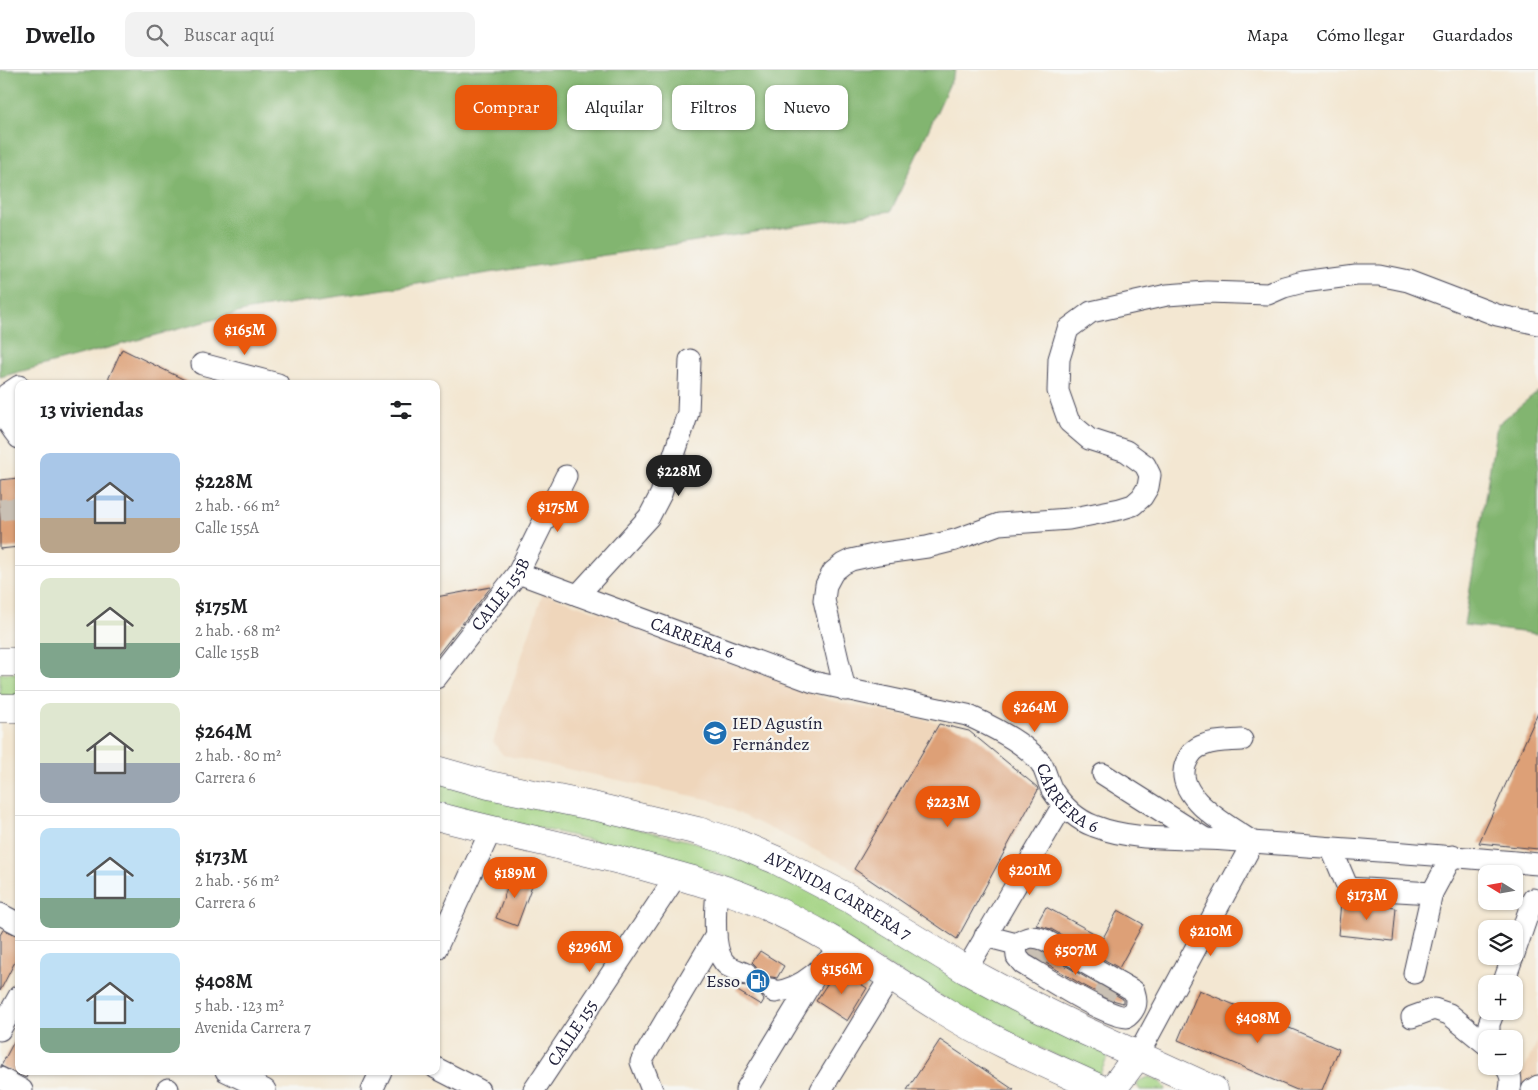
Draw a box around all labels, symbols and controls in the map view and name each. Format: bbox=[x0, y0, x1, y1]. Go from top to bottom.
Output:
search box bbox=[125, 12, 475, 57]
text: Dwello bbox=[25, 19, 95, 51]
icon: search bbox=[143, 21, 171, 49]
text: Buscar aquí bbox=[183, 22, 275, 48]
text: Mapa bbox=[1247, 23, 1288, 47]
text: Cómo llegar bbox=[1316, 23, 1405, 47]
text: Guardados bbox=[1433, 23, 1513, 47]
chip: Comprar bbox=[455, 85, 557, 130]
chip: Alquilar bbox=[567, 85, 662, 130]
chip: Filtros bbox=[672, 85, 755, 130]
chip: Nuevo bbox=[765, 85, 848, 130]
pin: $165M bbox=[210, 314, 280, 356]
text: $165M bbox=[225, 319, 265, 341]
text: 13 viviendas bbox=[40, 396, 144, 424]
icon: filters bbox=[387, 396, 415, 424]
pin: $228M bbox=[644, 454, 714, 497]
text: $228M bbox=[657, 460, 701, 482]
text: $228M bbox=[195, 467, 253, 495]
icon: home bbox=[80, 473, 140, 533]
pin: $175M bbox=[523, 490, 593, 533]
text: 2 hab. · 66 m² bbox=[195, 495, 280, 517]
text: $175M bbox=[538, 496, 578, 518]
text: Calle 155A bbox=[195, 517, 259, 539]
street label: CALLE 155B bbox=[465, 554, 536, 636]
text: $175M bbox=[195, 592, 248, 620]
icon: home bbox=[80, 598, 140, 658]
street label: CARRERA 6 bbox=[647, 611, 738, 664]
text: 2 hab. · 68 m² bbox=[195, 620, 280, 642]
text: Calle 155B bbox=[195, 642, 259, 664]
pin: $264M bbox=[1000, 690, 1070, 733]
text: $264M bbox=[1013, 696, 1057, 718]
place label: IED Agustín Fernández bbox=[732, 711, 823, 756]
text: $264M bbox=[195, 717, 252, 745]
school or university icon: IED Agustín Fernández bbox=[702, 720, 728, 746]
icon: home bbox=[80, 723, 140, 783]
text: 2 hab. · 80 m² bbox=[195, 745, 281, 767]
street label: CARRERA 6 bbox=[1031, 759, 1102, 839]
text: Carrera 6 bbox=[195, 767, 256, 789]
pin: $223M bbox=[913, 786, 983, 828]
text: $223M bbox=[926, 791, 970, 813]
text: $173M bbox=[195, 842, 248, 870]
street label: AVENIDA CARRERA 7 bbox=[761, 844, 917, 946]
icon: home bbox=[80, 848, 140, 908]
pin: $201M bbox=[995, 854, 1065, 896]
pin: $189M bbox=[480, 856, 550, 899]
text: $201M bbox=[1009, 859, 1051, 881]
text: $189M bbox=[494, 862, 536, 884]
north arrow bbox=[1478, 865, 1522, 910]
map controls bbox=[1478, 865, 1523, 1075]
text: 2 hab. · 56 m² bbox=[195, 870, 279, 892]
pin: $173M bbox=[1332, 878, 1402, 921]
text: $173M bbox=[1347, 884, 1387, 906]
text: Carrera 6 bbox=[195, 892, 256, 914]
pin: $210M bbox=[1176, 914, 1246, 957]
text: $210M bbox=[1190, 920, 1232, 942]
button: layers bbox=[1478, 920, 1523, 965]
pin: $296M bbox=[555, 930, 625, 973]
pin: $507M bbox=[1041, 934, 1111, 976]
text: $296M bbox=[568, 936, 612, 958]
text: $507M bbox=[1055, 939, 1097, 961]
pin: $156M bbox=[807, 952, 877, 995]
text: $156M bbox=[822, 958, 862, 980]
text: $408M bbox=[195, 967, 253, 995]
fuel station icon: Esso bbox=[745, 968, 771, 994]
place label: Esso bbox=[706, 969, 740, 993]
icon: home bbox=[80, 973, 140, 1033]
button: + bbox=[1478, 975, 1523, 1020]
text: 5 hab. · 123 m² bbox=[195, 995, 284, 1017]
street label: CALLE 155 bbox=[541, 995, 603, 1071]
pin: $408M bbox=[1223, 1002, 1293, 1044]
text: $408M bbox=[1236, 1007, 1280, 1029]
text: Avenida Carrera 7 bbox=[195, 1017, 311, 1039]
button: − bbox=[1478, 1030, 1523, 1075]

